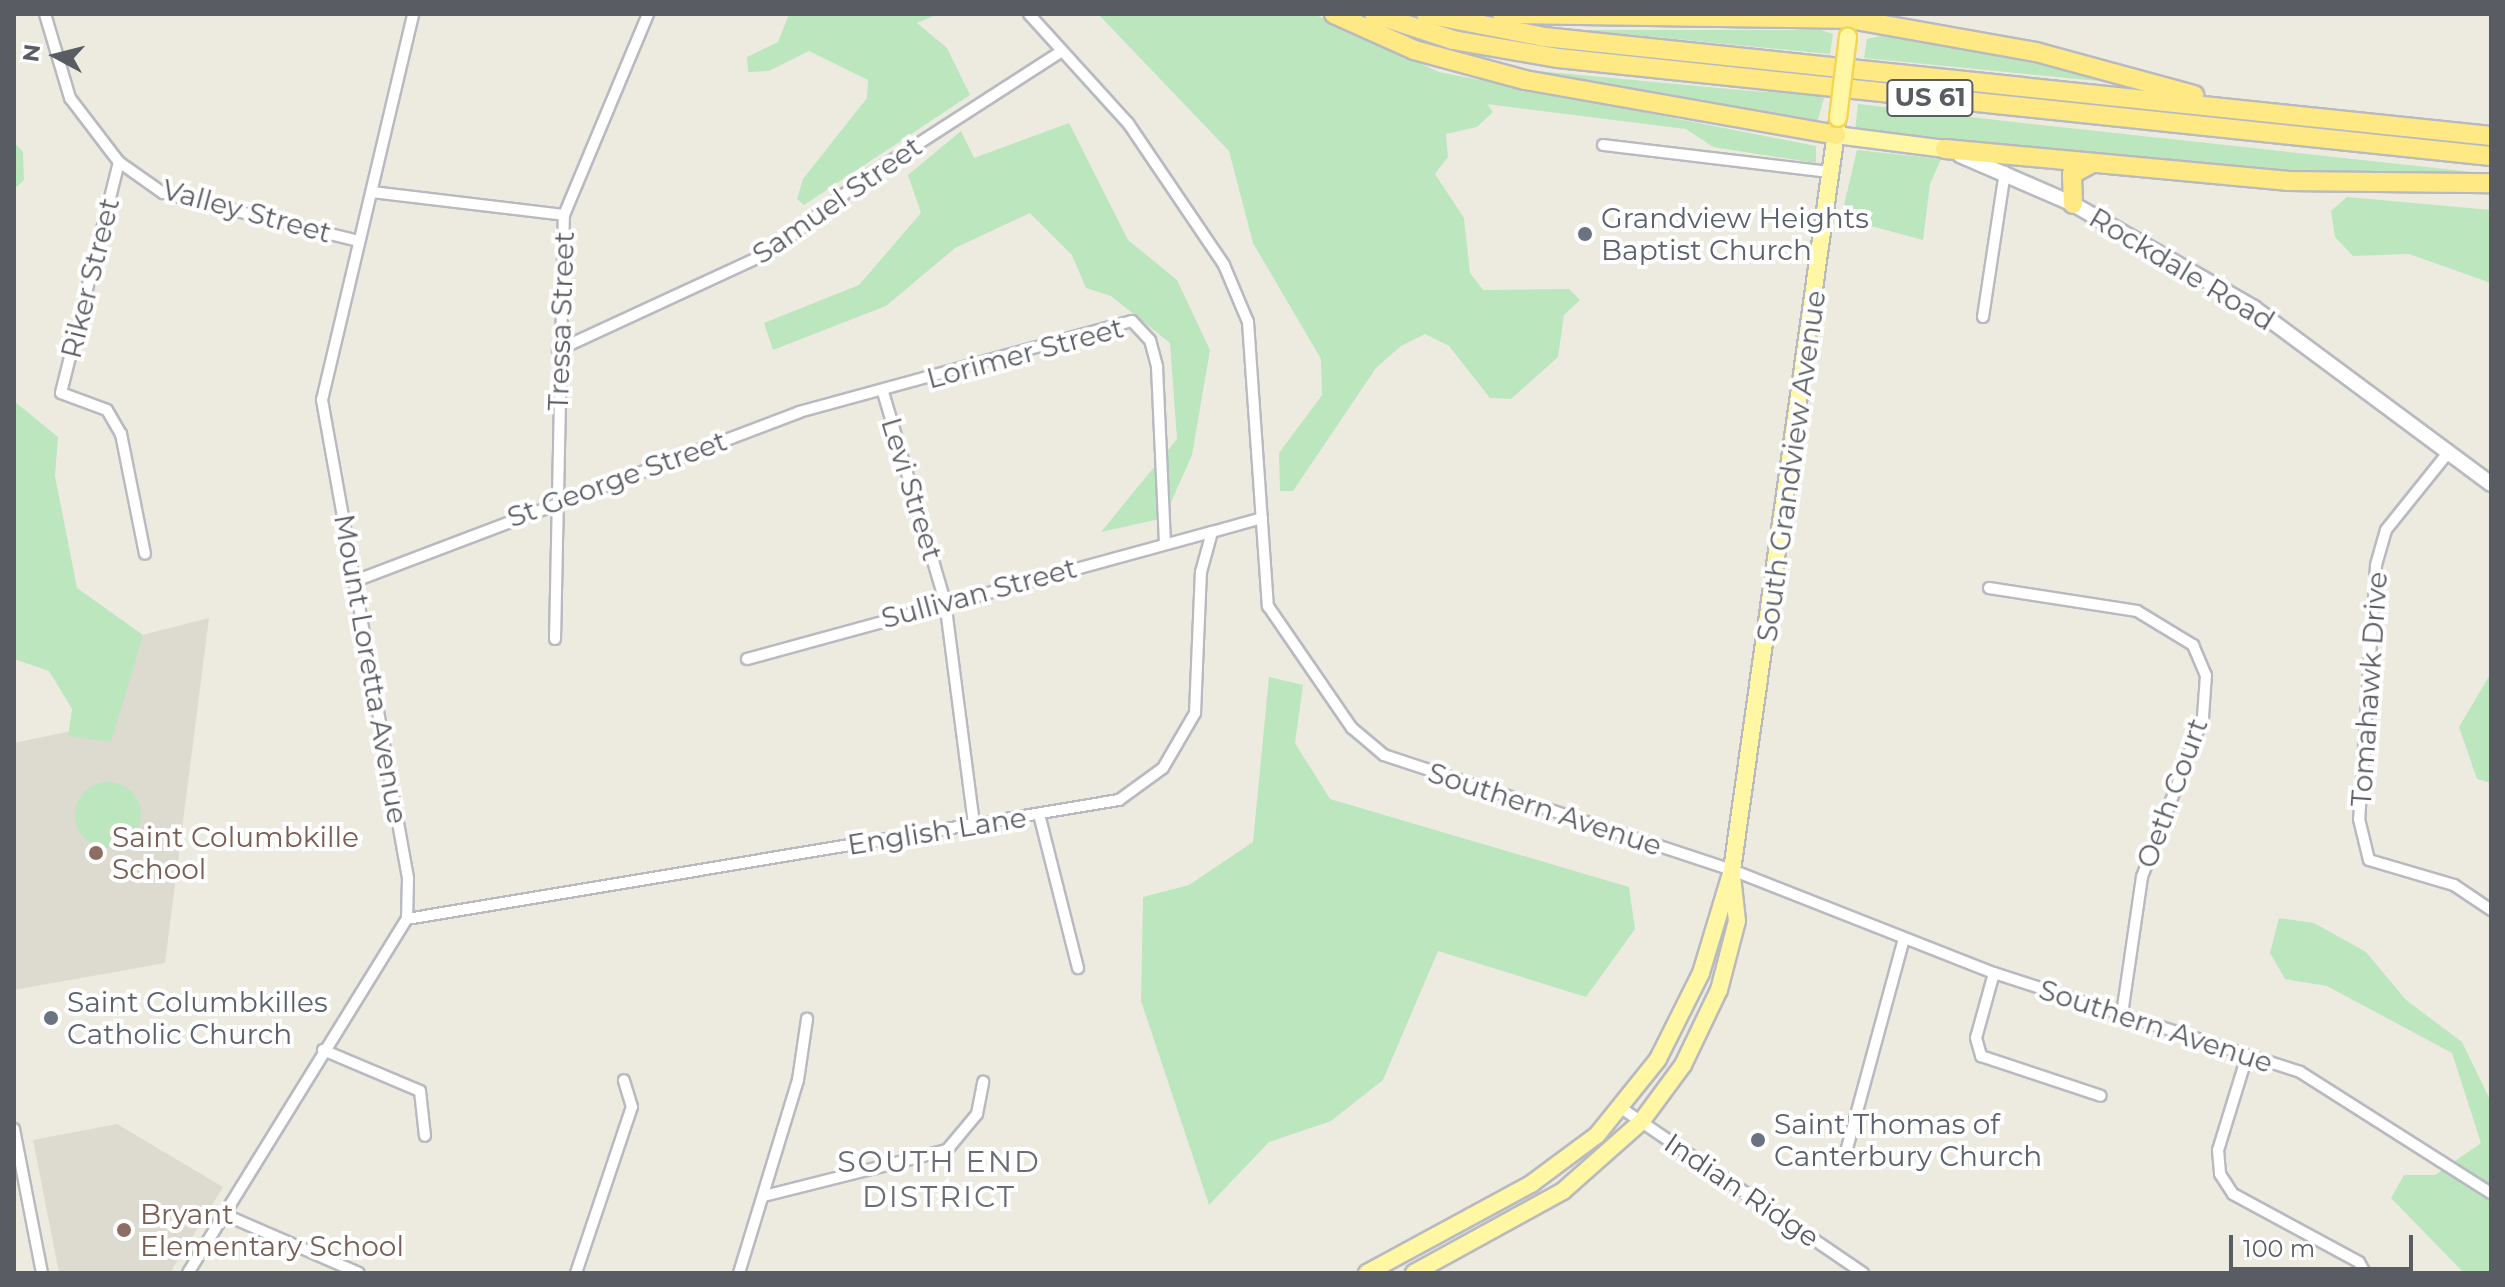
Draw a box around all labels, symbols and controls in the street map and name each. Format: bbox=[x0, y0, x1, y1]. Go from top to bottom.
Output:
north arrow bbox=[16, 16, 96, 96]
text: N bbox=[17, 43, 46, 63]
road number: US 61 bbox=[1886, 76, 1974, 120]
street label: Samuel Street bbox=[746, 129, 928, 271]
street label: Valley Street bbox=[159, 172, 335, 250]
street label: Riker Street bbox=[54, 194, 126, 362]
place label: Grandview Heights Baptist Church bbox=[1601, 201, 1869, 267]
street label: Rockdale Road bbox=[2083, 201, 2281, 337]
marker: Grandview Heights Baptist Church bbox=[1576, 225, 1594, 243]
street label: Tressa Street bbox=[541, 231, 581, 411]
street label: South Grandview Avenue bbox=[1750, 288, 1832, 644]
street label: Lorimer Street bbox=[923, 311, 1127, 395]
street label: Levi Street bbox=[874, 414, 950, 564]
street label: St George Street bbox=[503, 424, 731, 534]
street label: Mount Loretta Avenue bbox=[327, 512, 415, 826]
street label: Sullivan Street bbox=[878, 551, 1080, 635]
street label: Tomahawk Drive bbox=[2344, 570, 2394, 808]
street label: Oeth Court bbox=[2129, 714, 2215, 872]
street label: Southern Avenue bbox=[1424, 755, 1666, 863]
street label: English Lane bbox=[845, 800, 1029, 862]
place label: Saint Columbkille School bbox=[112, 820, 359, 886]
marker: Saint Columbkille School bbox=[87, 844, 105, 862]
street label: Southern Avenue bbox=[2035, 972, 2277, 1080]
place label: Saint Columbkilles Catholic Church bbox=[67, 985, 328, 1051]
marker: Saint Columbkilles Catholic Church bbox=[42, 1009, 60, 1027]
place label: Saint Thomas of Canterbury Church bbox=[1774, 1107, 2042, 1173]
street label: Indian Ridge bbox=[1658, 1126, 1826, 1254]
marker: Saint Thomas of Canterbury Church bbox=[1749, 1131, 1767, 1149]
district label: SOUTH END DISTRICT bbox=[837, 1144, 1041, 1214]
place label: Bryant Elementary School bbox=[140, 1197, 404, 1263]
scale bar bbox=[2233, 1219, 2417, 1269]
marker: Bryant Elementary School bbox=[115, 1221, 133, 1239]
text: 100 m bbox=[2243, 1234, 2315, 1263]

